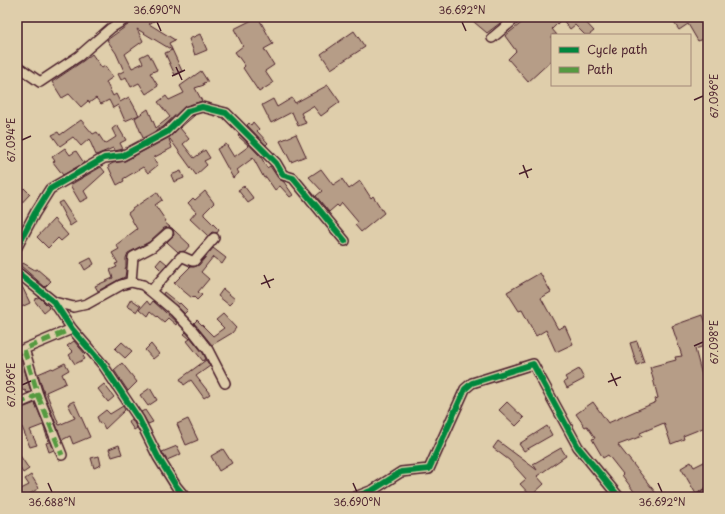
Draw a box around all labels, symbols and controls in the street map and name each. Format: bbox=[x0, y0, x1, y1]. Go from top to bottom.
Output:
text: 36.690°N bbox=[133, 2, 181, 17]
text: 36.692°N bbox=[439, 2, 486, 17]
legend bbox=[551, 34, 691, 86]
text: Cycle path bbox=[587, 40, 648, 58]
text: Path bbox=[587, 60, 613, 78]
text: 67.096°E bbox=[706, 74, 721, 118]
text: 67.094°E bbox=[3, 118, 18, 162]
text: 67.098°E bbox=[706, 320, 721, 364]
text: 67.096°E bbox=[3, 363, 18, 407]
text: 36.688°N bbox=[28, 494, 76, 509]
text: 36.690°N bbox=[333, 494, 381, 509]
text: 36.692°N bbox=[639, 494, 686, 509]

